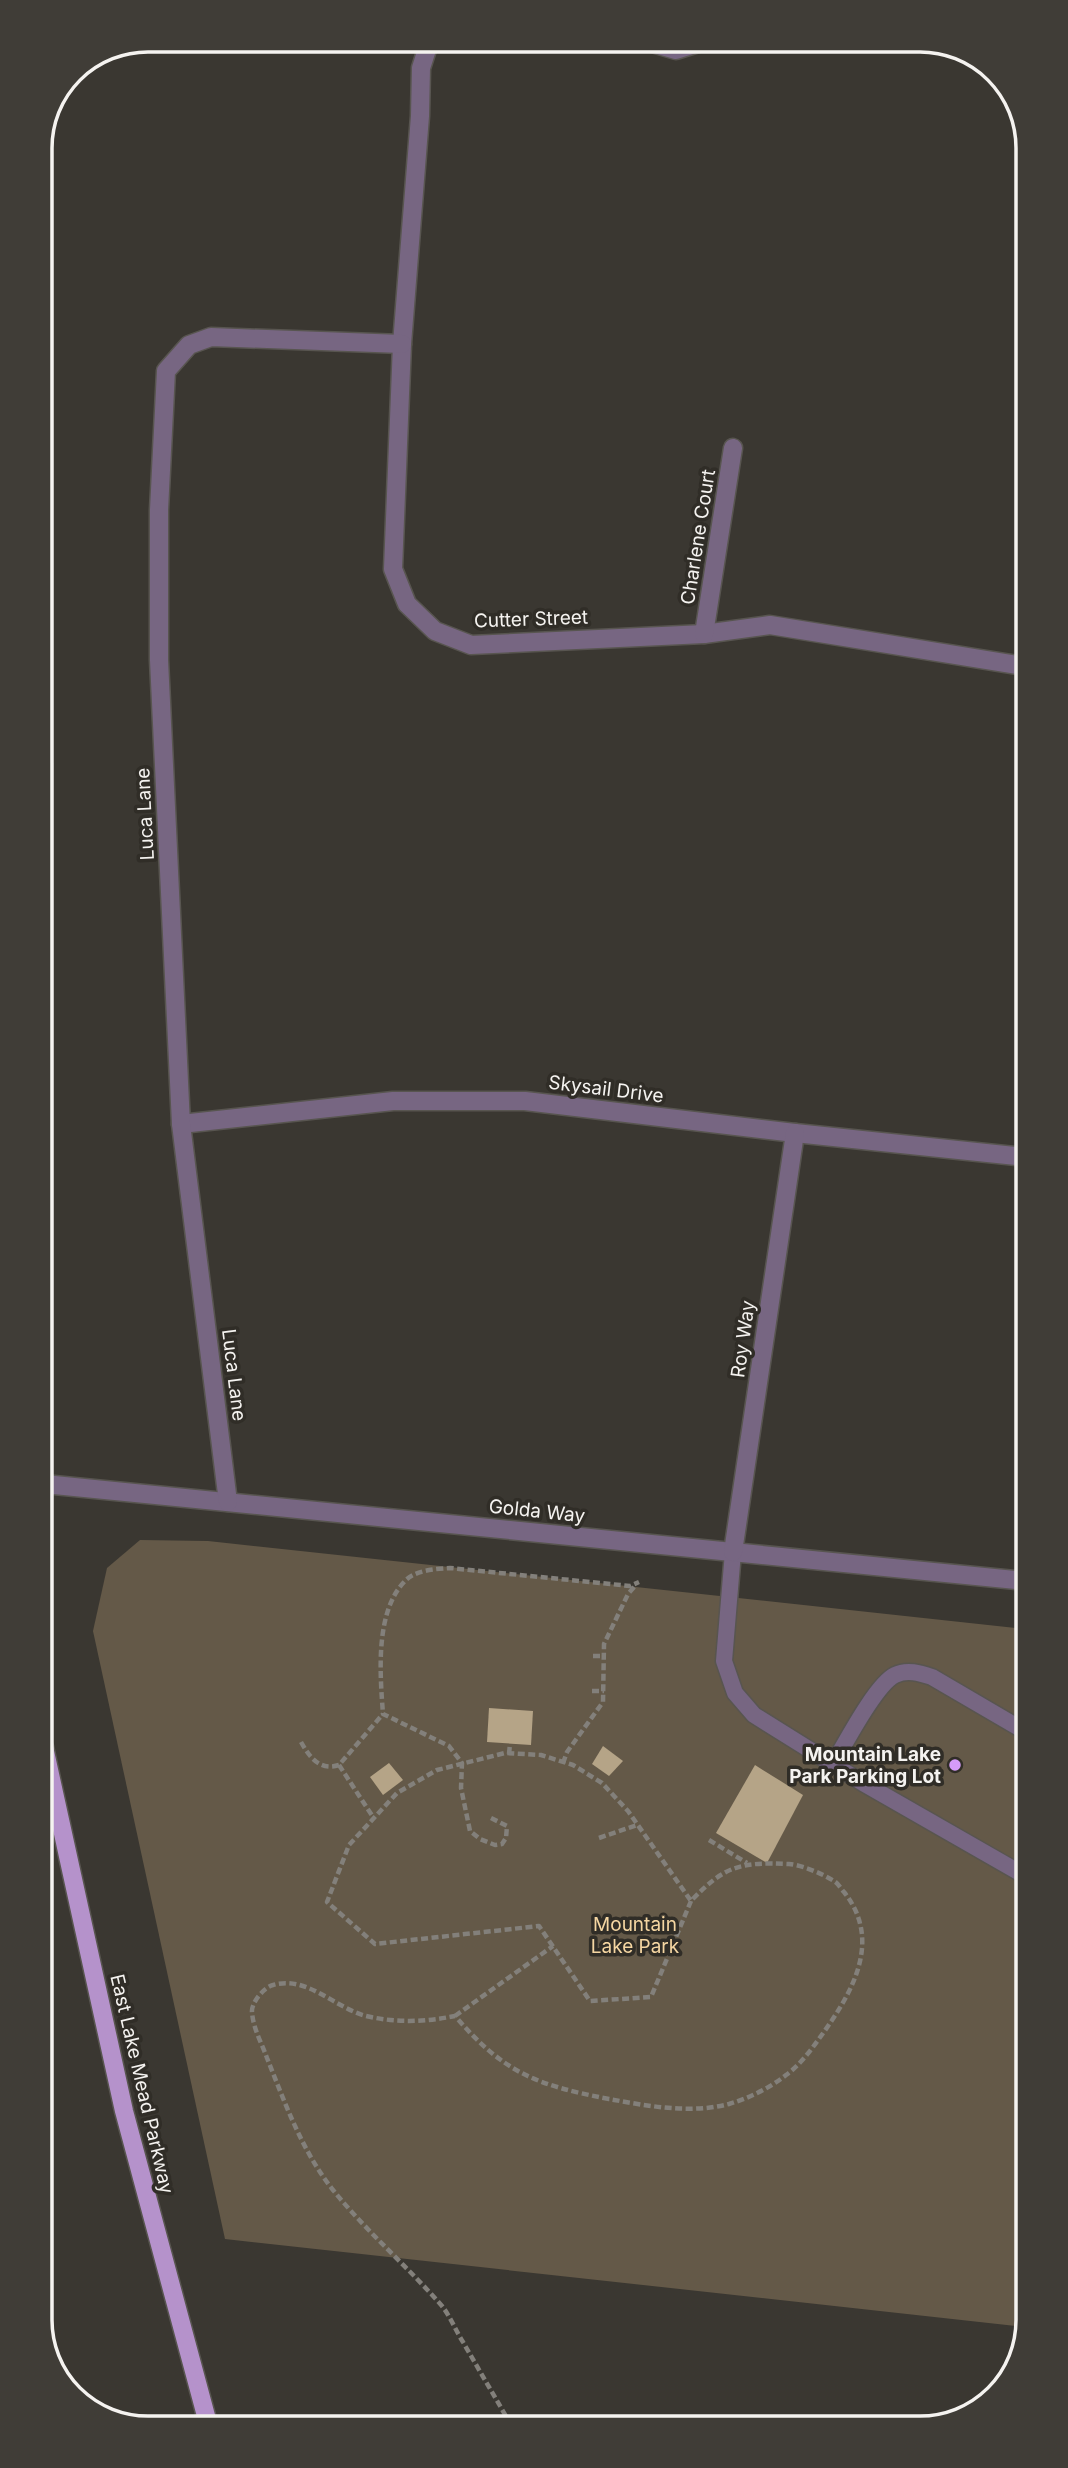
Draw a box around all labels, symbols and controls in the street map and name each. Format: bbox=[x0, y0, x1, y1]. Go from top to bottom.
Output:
street label: Charlene Court bbox=[676, 468, 720, 606]
street label: Cutter Street bbox=[474, 606, 588, 632]
street label: Luca Lane bbox=[131, 767, 159, 861]
street label: Skysail Drive bbox=[547, 1071, 665, 1107]
street label: Roy Way bbox=[726, 1299, 760, 1379]
street label: Luca Lane bbox=[217, 1328, 251, 1422]
street label: Golda Way bbox=[488, 1495, 587, 1528]
place label: Mountain Lake Park Parking Lot bbox=[789, 1743, 941, 1788]
marker: Mountain Lake Park Parking Lot bbox=[947, 1757, 963, 1773]
park label: Mountain Lake Park bbox=[591, 1913, 680, 1958]
street label: East Lake Mead Parkway bbox=[106, 1972, 179, 2196]

